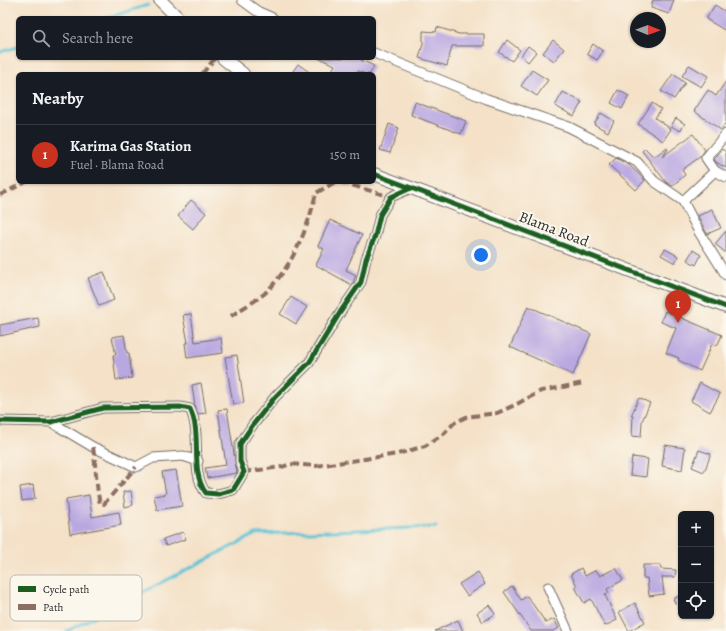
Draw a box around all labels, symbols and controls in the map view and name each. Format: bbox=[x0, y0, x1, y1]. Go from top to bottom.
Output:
north arrow bbox=[630, 12, 666, 48]
search box bbox=[16, 16, 376, 60]
icon: search bbox=[30, 27, 52, 49]
text: Search here bbox=[62, 28, 133, 48]
text: Nearby bbox=[32, 87, 83, 110]
text: Karima Gas Station bbox=[70, 136, 191, 156]
text: 1 bbox=[43, 146, 47, 163]
text: 150 m bbox=[330, 146, 360, 163]
text: Fuel · Blama Road bbox=[70, 156, 164, 173]
street label: Blama Road bbox=[516, 207, 593, 252]
your location bbox=[471, 245, 491, 265]
pin: 1 bbox=[665, 290, 691, 323]
map controls bbox=[678, 511, 714, 619]
button: + bbox=[678, 511, 714, 547]
button: − bbox=[678, 547, 714, 583]
legend bbox=[10, 575, 142, 621]
text: Cycle path bbox=[43, 582, 90, 597]
button: locate bbox=[678, 583, 714, 619]
text: Path bbox=[43, 600, 64, 615]

